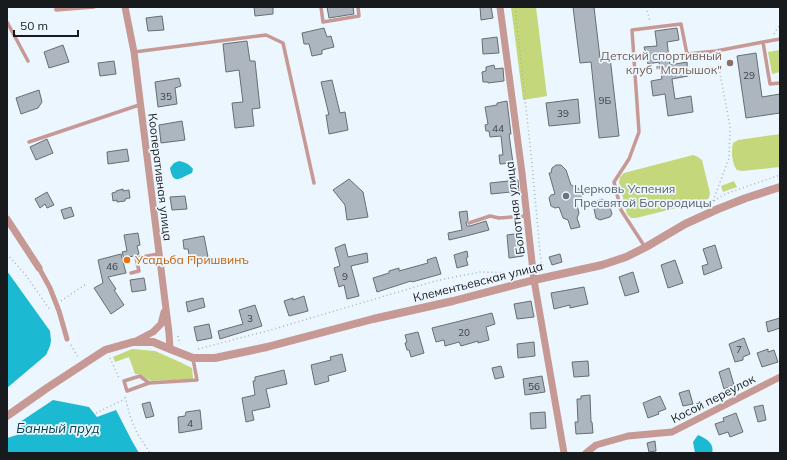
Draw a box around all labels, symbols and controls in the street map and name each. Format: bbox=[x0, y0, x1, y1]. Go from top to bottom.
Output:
scale bar bbox=[14, 12, 78, 38]
text: 50 m bbox=[20, 18, 48, 33]
place label: Детский спортивный клуб "Малышок" bbox=[600, 48, 722, 77]
marker: Детский спортивный клуб "Малышок" bbox=[725, 58, 735, 68]
house number: 29 bbox=[743, 69, 755, 82]
house number: 35 bbox=[160, 90, 172, 103]
house number: 9Б bbox=[599, 94, 612, 107]
house number: 39 bbox=[557, 107, 569, 120]
street label: Кооперативная улица bbox=[145, 112, 176, 242]
house number: 44 bbox=[492, 122, 504, 135]
street label: Болотная улица bbox=[501, 161, 528, 255]
place label: Церковь Успения Пресвятой Богородицы bbox=[574, 181, 712, 210]
marker: Церковь Успения Пресвятой Богородицы bbox=[561, 191, 571, 201]
place label: Усадьба Пришвинъ bbox=[134, 252, 249, 267]
marker: Усадьба Пришвинъ bbox=[122, 255, 132, 265]
street label: Клементьевская улица bbox=[411, 258, 544, 305]
house number: 46 bbox=[106, 260, 118, 273]
house number: 9 bbox=[342, 270, 348, 283]
house number: 3 bbox=[247, 312, 253, 325]
house number: 20 bbox=[458, 326, 470, 339]
house number: 7 bbox=[736, 343, 742, 356]
street label: Косой переулок bbox=[668, 371, 758, 426]
house number: 56 bbox=[528, 380, 540, 393]
house number: 4 bbox=[187, 417, 193, 430]
water label: Банный пруд bbox=[16, 420, 100, 436]

